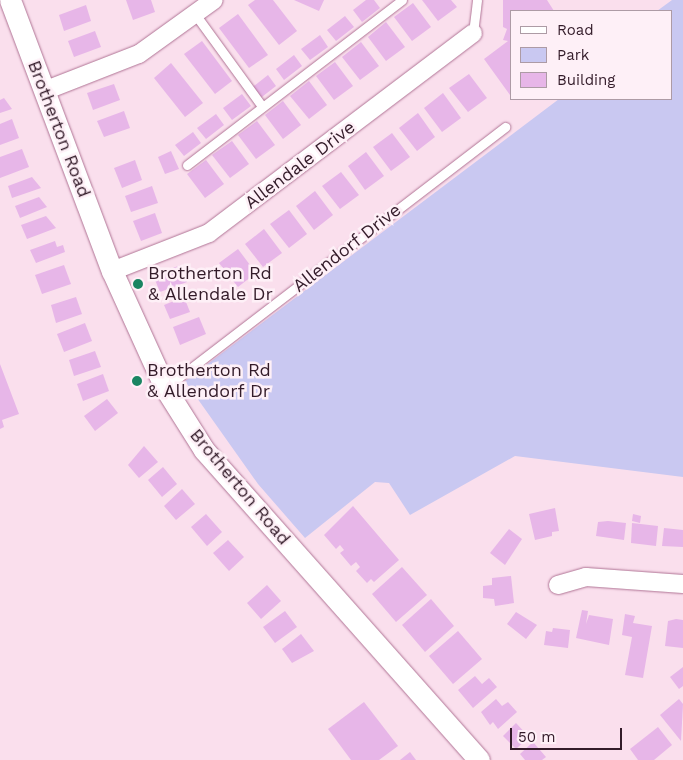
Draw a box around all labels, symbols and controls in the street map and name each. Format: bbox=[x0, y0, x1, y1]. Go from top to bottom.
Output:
legend bbox=[510, 10, 673, 100]
text: Road bbox=[557, 21, 594, 39]
text: Park bbox=[557, 46, 589, 64]
street label: Brotherton Road bbox=[23, 58, 95, 200]
text: Building bbox=[557, 71, 615, 89]
street label: Allendale Drive bbox=[241, 116, 359, 214]
street label: Allendorf Drive bbox=[288, 199, 406, 297]
place label: Brotherton Rd & Allendale Dr bbox=[148, 263, 274, 306]
marker: Brotherton Rd & Allendale Dr bbox=[132, 278, 144, 290]
place label: Brotherton Rd & Allendorf Dr bbox=[147, 360, 272, 402]
marker: Brotherton Rd & Allendorf Dr bbox=[131, 375, 143, 387]
street label: Brotherton Road bbox=[185, 425, 295, 549]
scale bar bbox=[513, 718, 626, 750]
text: 50 m bbox=[518, 728, 555, 746]

